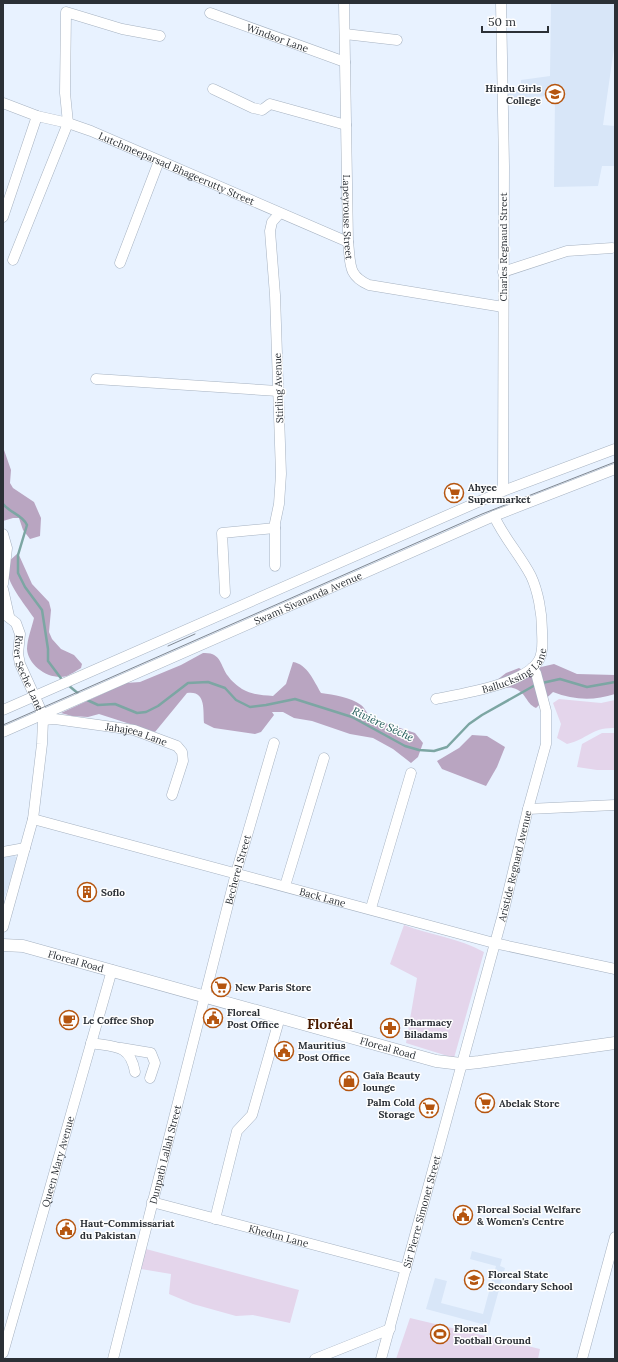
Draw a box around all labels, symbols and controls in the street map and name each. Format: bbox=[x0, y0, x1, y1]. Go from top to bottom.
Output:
scale bar bbox=[482, 8, 548, 34]
text: 50 m bbox=[488, 14, 516, 29]
street label: Windsor Lane bbox=[245, 21, 311, 55]
place label: Hindu Girls College bbox=[485, 82, 542, 107]
school or university icon: Hindu Girls College bbox=[544, 83, 566, 105]
street label: Lutchmeeparsad Bhageerutty Street bbox=[97, 129, 257, 208]
street label: Lapeyrouse Street bbox=[340, 174, 356, 260]
street label: Charles Regnaud Street bbox=[497, 192, 510, 302]
street label: Stirling Avenue bbox=[271, 352, 286, 423]
place label: Ahyee Supermarket bbox=[468, 481, 531, 506]
supermarket icon: Ahyee Supermarket bbox=[443, 482, 465, 504]
street label: Swami Sivananda Avenue bbox=[252, 569, 365, 628]
street label: River Seche Lane bbox=[11, 634, 47, 713]
street label: Ballucksing Lane bbox=[480, 647, 549, 696]
water label: Rivière Sèche bbox=[350, 704, 416, 744]
street label: Jahajeea Lane bbox=[104, 720, 170, 749]
street label: Aristide Regnard Avenue bbox=[495, 808, 535, 924]
street label: Becherel Street bbox=[222, 833, 254, 906]
building icon: Soflo bbox=[76, 881, 98, 903]
street label: Back Lane bbox=[298, 885, 348, 910]
place label: Soflo bbox=[101, 886, 125, 899]
street label: Floreal Road bbox=[46, 947, 105, 975]
supermarket icon: New Paris Store bbox=[210, 976, 232, 998]
place label: New Paris Store bbox=[235, 981, 312, 994]
place label: Floreal Post Office bbox=[227, 1006, 280, 1031]
public building icon: Floreal Post Office bbox=[202, 1007, 224, 1029]
cafe icon: Le Coffee Shop bbox=[58, 1009, 80, 1031]
place label: Le Coffee Shop bbox=[83, 1014, 154, 1027]
district label: Floréal bbox=[307, 1015, 354, 1033]
place label: Pharmacy Biladams bbox=[404, 1016, 452, 1041]
pharmacy icon: Pharmacy Biladams bbox=[379, 1017, 401, 1039]
street label: Floreal Road bbox=[358, 1034, 417, 1062]
place label: Mauritius Post Office bbox=[298, 1039, 351, 1064]
public building icon: Mauritius Post Office bbox=[273, 1040, 295, 1062]
place label: Gaïa Beauty lounge bbox=[363, 1069, 420, 1094]
shop icon: Gaïa Beauty lounge bbox=[338, 1070, 360, 1092]
supermarket icon: Abelak Store bbox=[474, 1092, 496, 1114]
place label: Palm Cold Storage bbox=[367, 1096, 416, 1121]
supermarket icon: Palm Cold Storage bbox=[418, 1097, 440, 1119]
place label: Abelak Store bbox=[499, 1097, 560, 1110]
street label: Dunpath Lallah Street bbox=[146, 1103, 184, 1206]
street label: Queen Mary Avenue bbox=[39, 1114, 77, 1209]
street label: Sir Pierre Simonet Street bbox=[400, 1154, 444, 1269]
place label: Floreal Social Welfare & Women's Centre bbox=[477, 1203, 582, 1228]
public building icon: Floreal Social Welfare & Women's Centre bbox=[452, 1204, 474, 1226]
place label: Haut-Commissariat du Pakistan bbox=[80, 1217, 176, 1242]
public building icon: Haut-Commissariat du Pakistan bbox=[55, 1218, 77, 1240]
street label: Khedun Lane bbox=[247, 1222, 311, 1250]
place label: Floreal State Secondary School bbox=[488, 1268, 573, 1293]
school or university icon: Floreal State Secondary School bbox=[463, 1269, 485, 1291]
place label: Floreal Football Ground bbox=[454, 1322, 531, 1347]
sports icon: Floreal Football Ground bbox=[429, 1323, 451, 1345]

